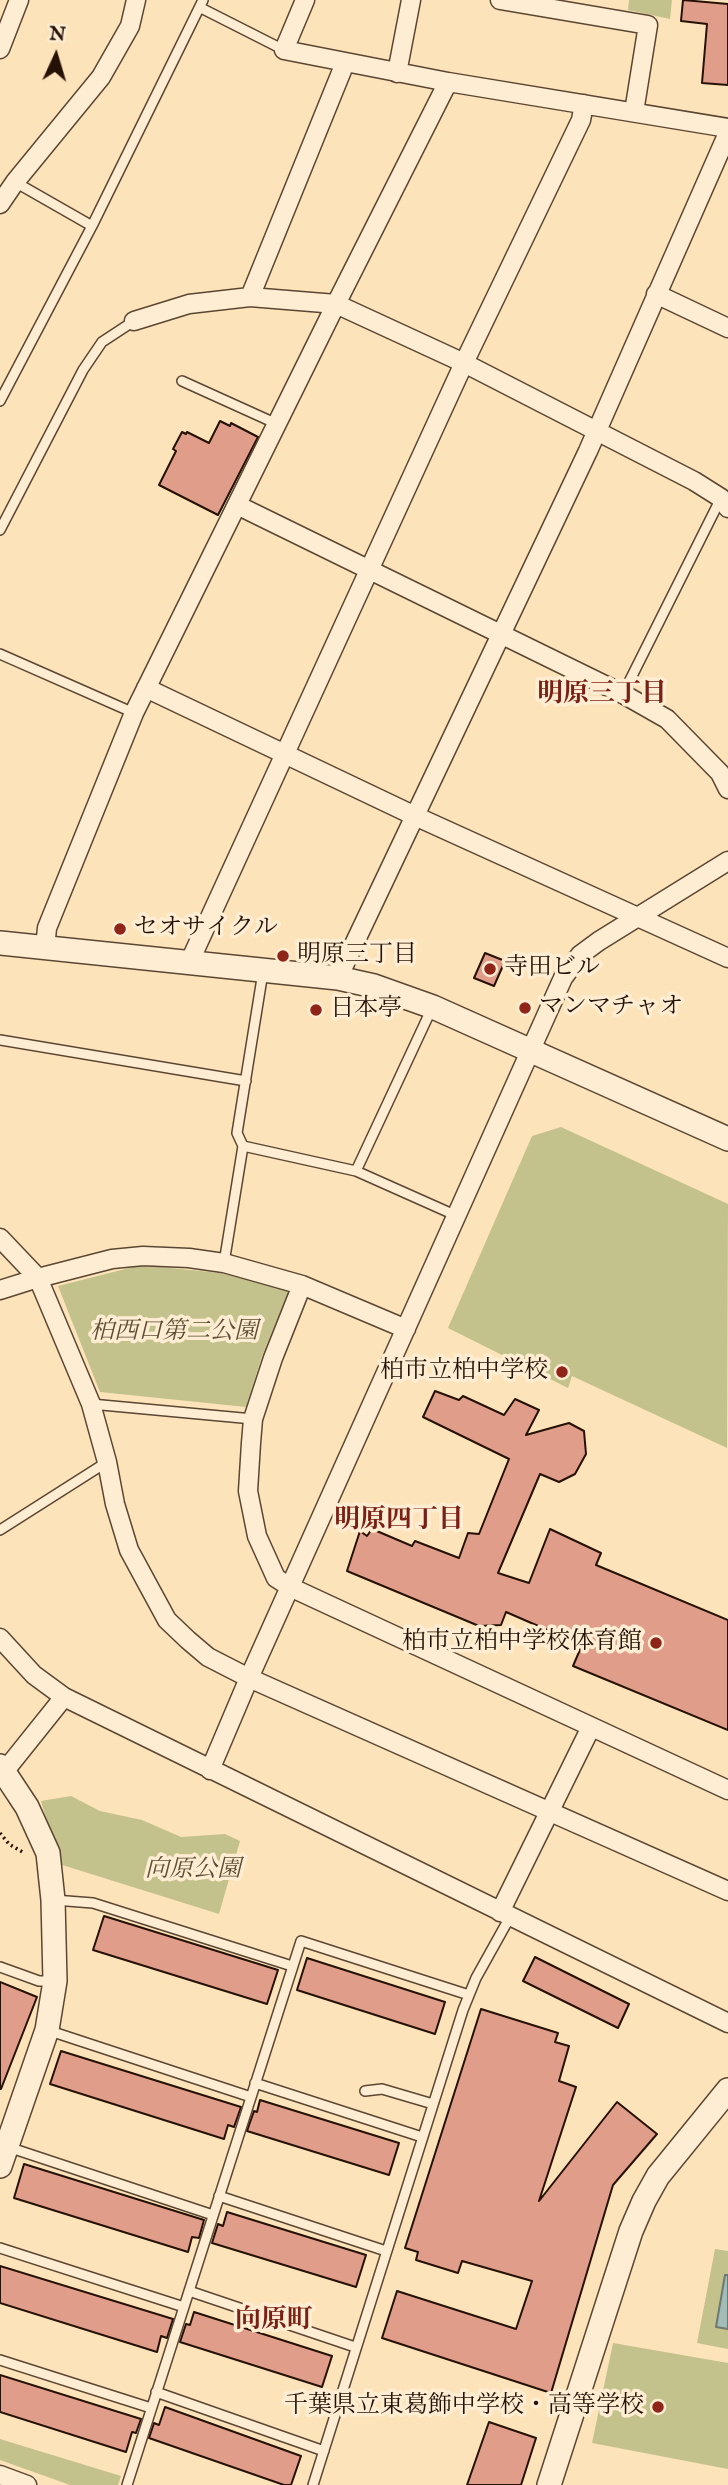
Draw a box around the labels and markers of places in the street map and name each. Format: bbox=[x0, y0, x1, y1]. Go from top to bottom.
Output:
place label: セオサイクル bbox=[134, 915, 278, 943]
marker: セオサイクル bbox=[112, 921, 128, 937]
place label: 明原三丁目 bbox=[297, 942, 417, 970]
marker: 明原三丁目 bbox=[275, 948, 291, 964]
place label: 寺田ビル bbox=[504, 955, 600, 983]
marker: 寺田ビル bbox=[482, 961, 498, 977]
place label: マンマチャオ bbox=[539, 994, 683, 1022]
place label: 日本亭 bbox=[330, 996, 402, 1024]
marker: マンマチャオ bbox=[517, 1000, 533, 1016]
marker: 日本亭 bbox=[308, 1002, 324, 1018]
place label: 柏市立柏中学校 bbox=[380, 1358, 548, 1386]
marker: 柏市立柏中学校 bbox=[554, 1364, 570, 1380]
place label: 柏市立柏中学校体育館 bbox=[402, 1629, 642, 1657]
marker: 柏市立柏中学校体育館 bbox=[648, 1635, 664, 1651]
place label: 千葉県立東葛飾中学校・高等学校 bbox=[284, 2393, 644, 2421]
marker: 千葉県立東葛飾中学校・高等学校 bbox=[650, 2399, 666, 2415]

